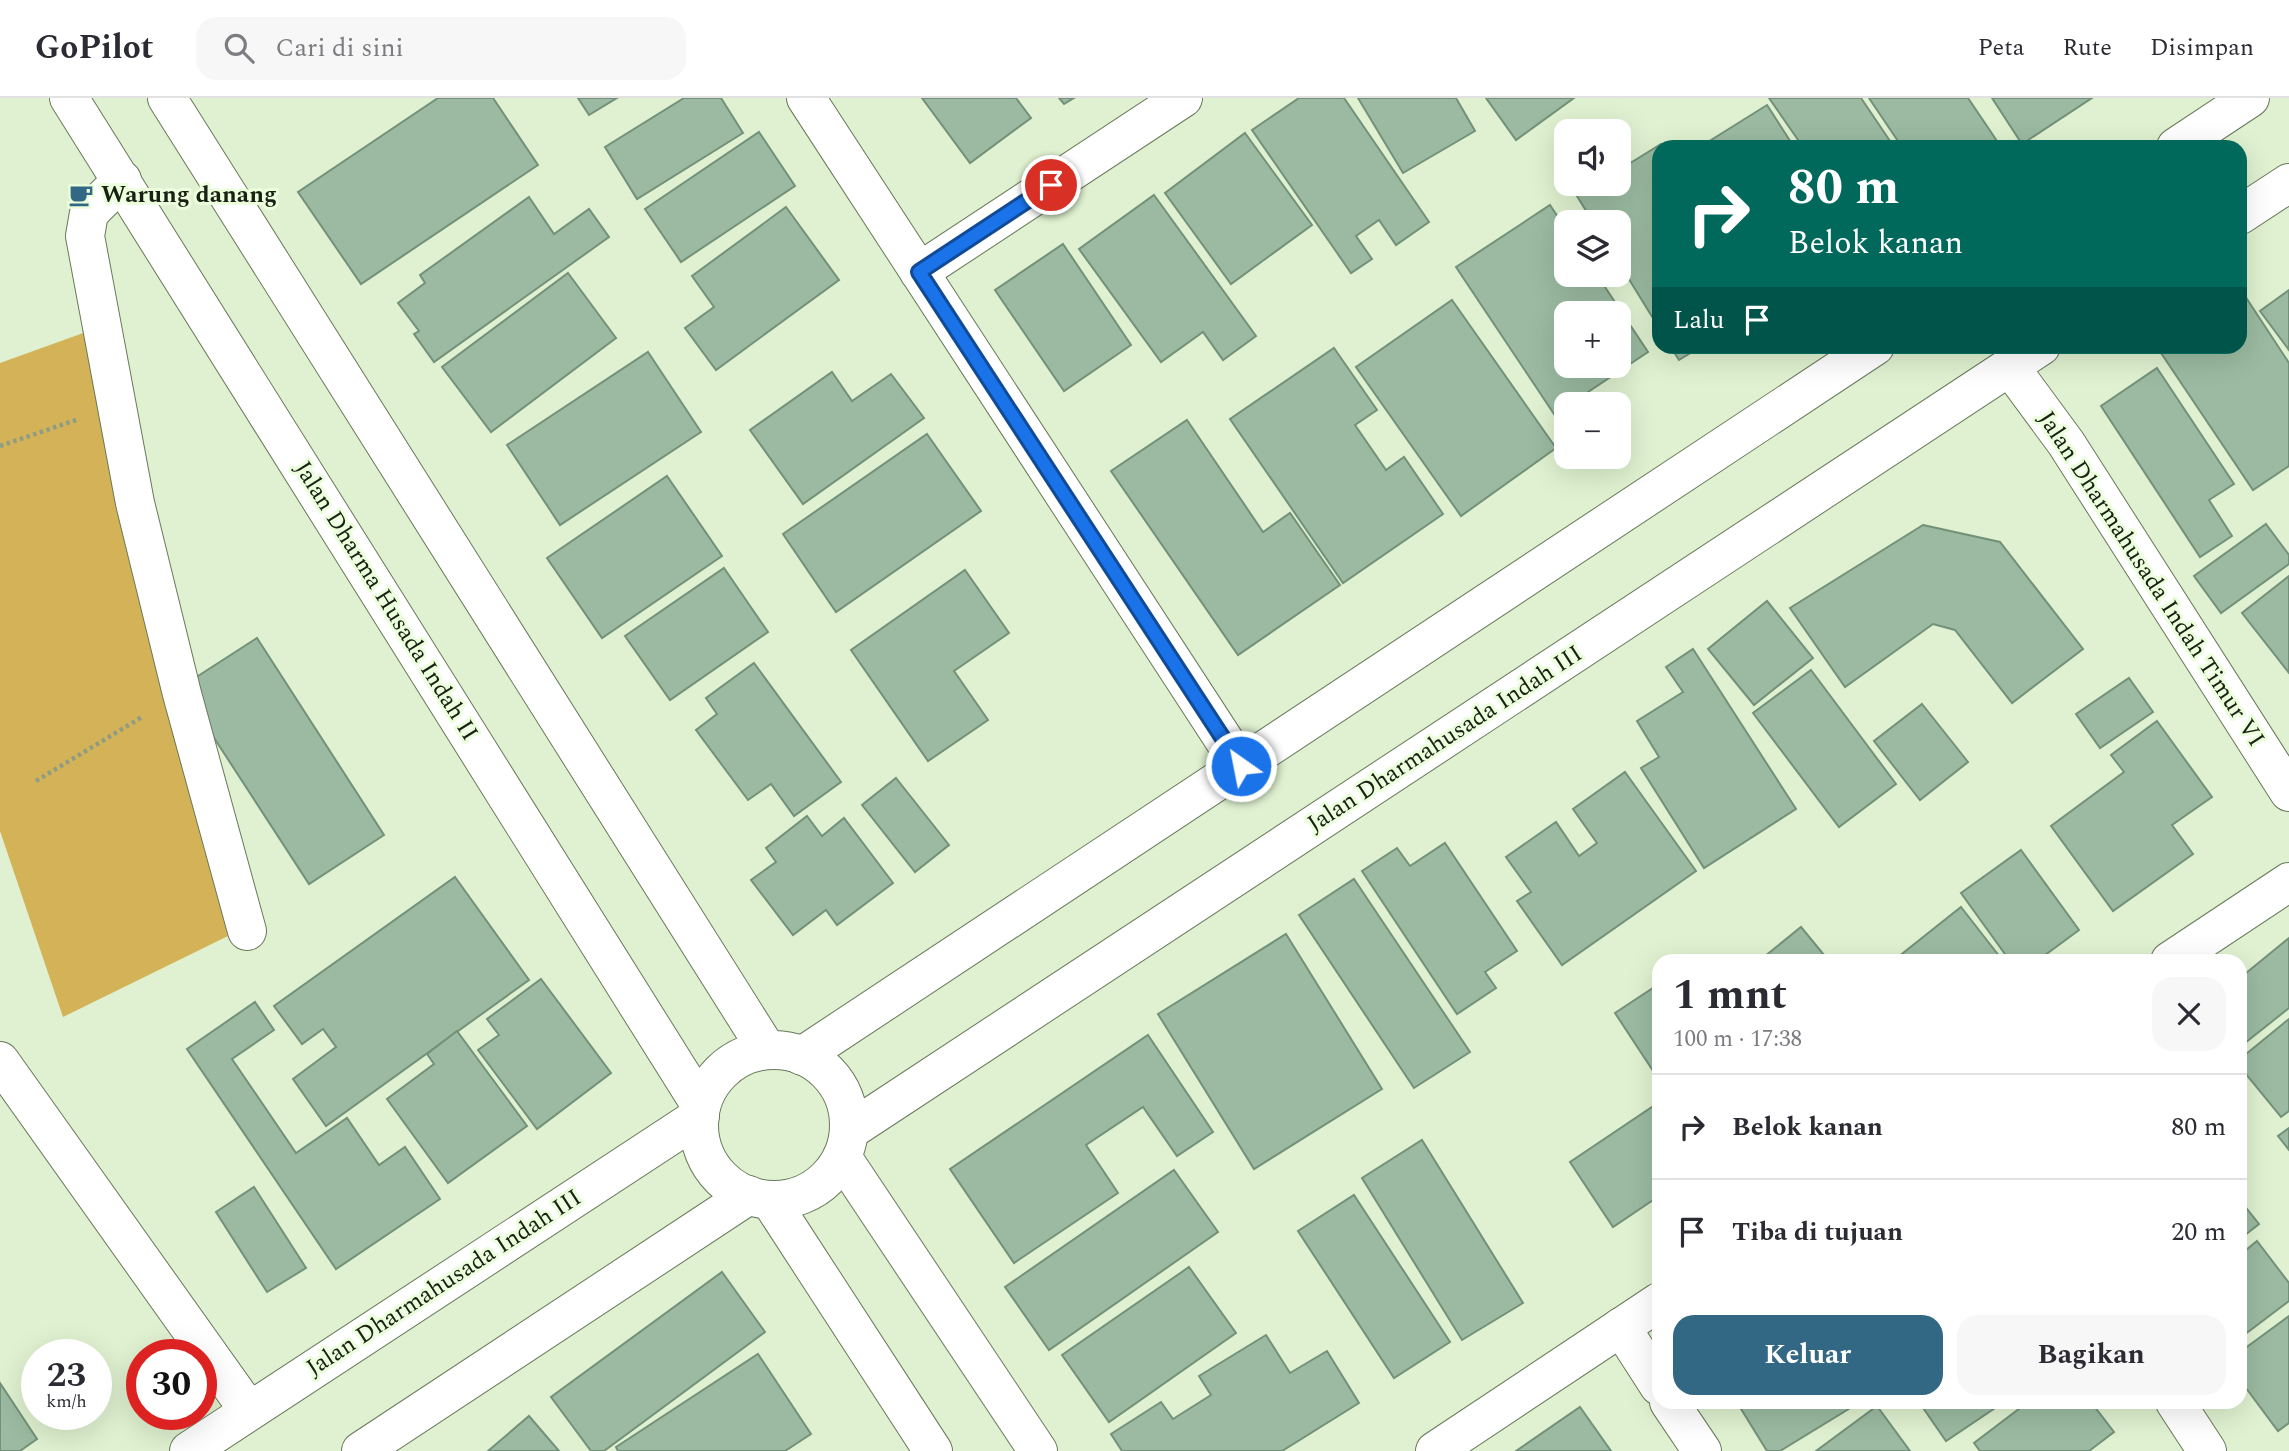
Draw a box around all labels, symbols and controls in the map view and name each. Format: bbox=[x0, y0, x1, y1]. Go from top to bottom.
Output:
search box bbox=[196, 17, 686, 80]
text: GoPilot bbox=[35, 23, 154, 73]
text: Cari di sini bbox=[276, 28, 404, 68]
icon: search bbox=[220, 29, 258, 67]
text: Peta bbox=[1978, 30, 2024, 66]
text: Rute bbox=[2062, 30, 2112, 66]
text: Disimpan bbox=[2150, 30, 2254, 66]
map controls bbox=[1554, 119, 1631, 469]
button: sound bbox=[1554, 119, 1631, 196]
text: 80 m bbox=[1788, 151, 1899, 226]
pin bbox=[1021, 155, 1081, 215]
icon: arrive bbox=[1032, 166, 1070, 204]
icon: right bbox=[1673, 168, 1764, 259]
place label: Warung danang bbox=[101, 177, 277, 213]
cafe icon: Warung danang bbox=[67, 181, 95, 209]
button: layers bbox=[1554, 210, 1631, 287]
text: Belok kanan bbox=[1788, 219, 1963, 268]
text: Lalu bbox=[1673, 300, 1724, 340]
button: + bbox=[1554, 301, 1631, 378]
icon: arrive bbox=[1738, 301, 1776, 339]
button: − bbox=[1554, 392, 1631, 469]
street label: Jalan Dharmahusada Indah Timur VI bbox=[2029, 404, 2273, 754]
street label: Jalan Dharma Husada Indah II bbox=[285, 454, 487, 748]
street label: Jalan Dharmahusada Indah III bbox=[1300, 636, 1590, 842]
position arrow bbox=[1204, 729, 1278, 803]
text: 1 mnt bbox=[1673, 964, 1787, 1027]
button: close bbox=[2152, 977, 2226, 1051]
text: 100 m · 17:38 bbox=[1673, 1022, 1802, 1057]
text: Belok kanan bbox=[1732, 1107, 1883, 1147]
text: 80 m bbox=[2171, 1107, 2226, 1147]
icon: right bbox=[1673, 1108, 1711, 1146]
street label: Jalan Dharmahusada Indah III bbox=[299, 1180, 589, 1386]
text: Tiba di tujuan bbox=[1732, 1212, 1903, 1252]
text: 20 m bbox=[2171, 1212, 2226, 1252]
icon: arrive bbox=[1673, 1213, 1711, 1251]
button: Keluar bbox=[1673, 1315, 1943, 1395]
button: Bagikan bbox=[1957, 1315, 2226, 1395]
speed limit sign: 30 bbox=[126, 1339, 217, 1430]
text: 23 bbox=[47, 1349, 86, 1402]
text: km/h bbox=[46, 1388, 87, 1415]

